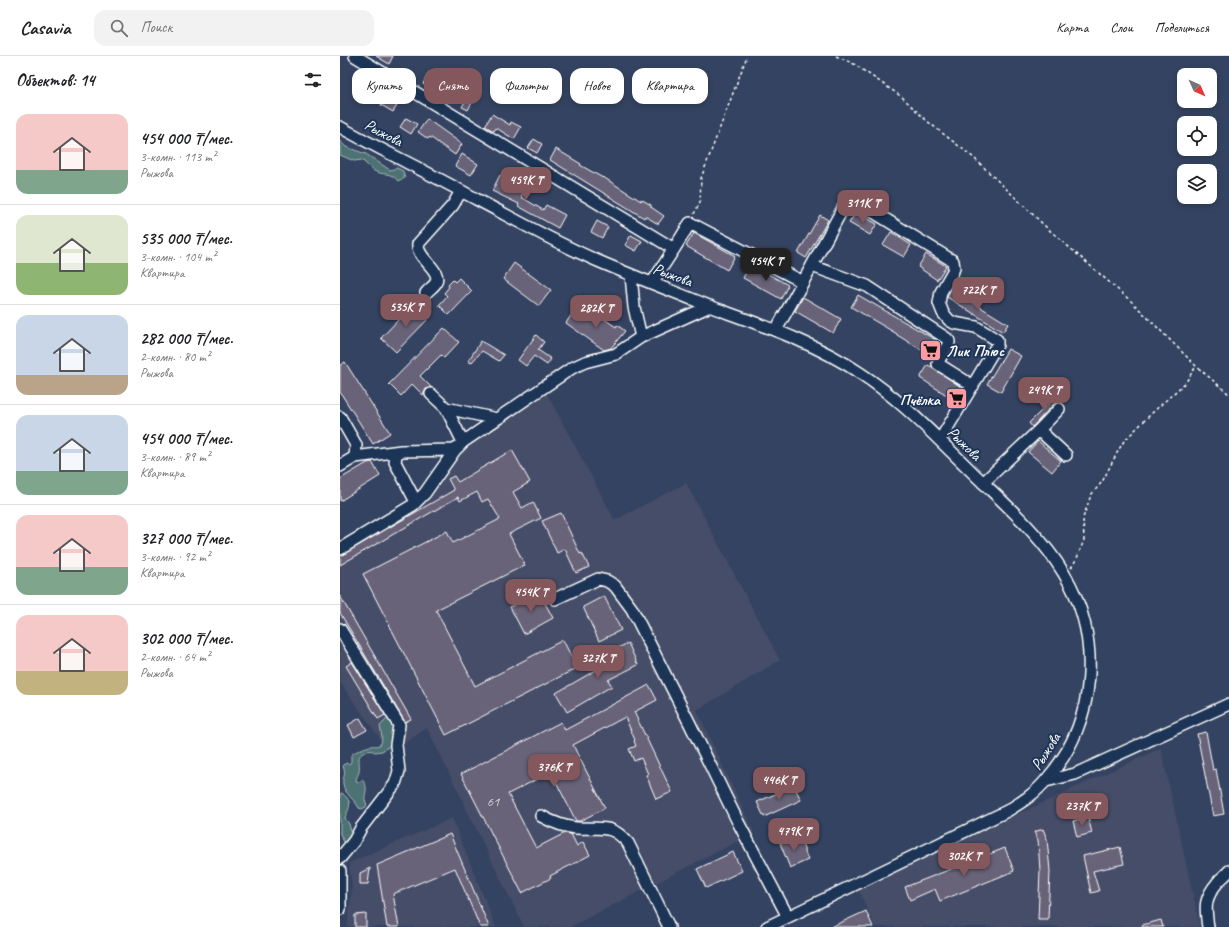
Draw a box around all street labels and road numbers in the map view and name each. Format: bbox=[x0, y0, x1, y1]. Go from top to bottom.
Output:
street label: Рыжова bbox=[361, 115, 407, 152]
street label: Рыжова bbox=[650, 258, 697, 292]
street label: Рыжова bbox=[943, 422, 987, 466]
street label: Рыжова bbox=[1026, 728, 1066, 774]

